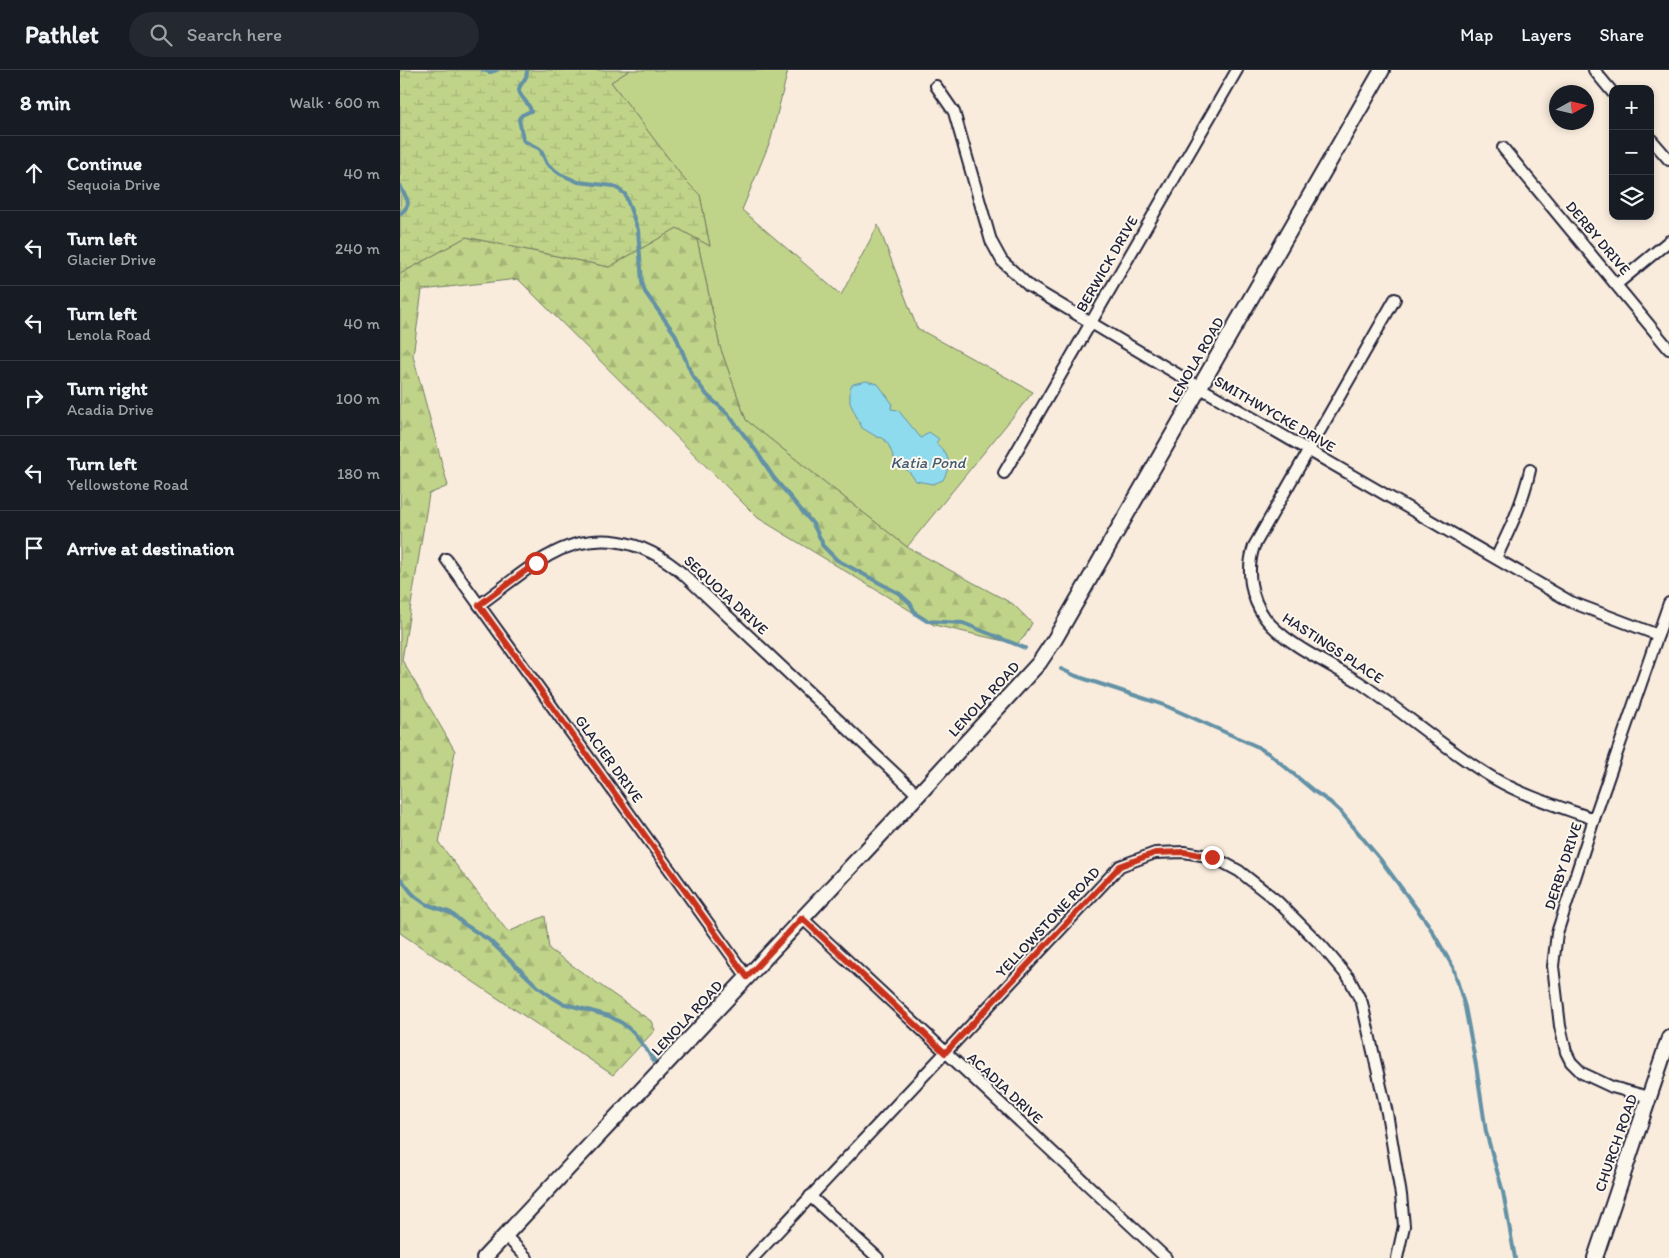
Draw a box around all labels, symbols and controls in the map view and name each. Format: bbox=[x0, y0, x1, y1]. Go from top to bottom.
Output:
search box bbox=[129, 12, 479, 57]
text: Pathlet bbox=[25, 20, 99, 49]
icon: search bbox=[147, 21, 175, 49]
text: Search here bbox=[187, 23, 282, 46]
text: Map bbox=[1460, 24, 1493, 46]
text: Layers bbox=[1521, 24, 1571, 46]
text: Share bbox=[1599, 24, 1644, 46]
north arrow bbox=[1549, 85, 1594, 130]
map controls bbox=[1609, 85, 1654, 220]
button: + bbox=[1609, 85, 1654, 130]
text: 8 min bbox=[20, 90, 70, 115]
text: Walk · 600 m bbox=[290, 93, 380, 112]
button: − bbox=[1609, 130, 1654, 175]
text: Continue bbox=[67, 152, 142, 175]
icon: ahead bbox=[20, 159, 48, 187]
text: 40 m bbox=[343, 164, 380, 183]
text: Sequoia Drive bbox=[67, 175, 160, 194]
button: layers bbox=[1609, 175, 1654, 220]
street label: DERBY DRIVE bbox=[1562, 197, 1634, 279]
street label: BERWICK DRIVE bbox=[1072, 213, 1142, 315]
text: Turn left bbox=[67, 227, 137, 250]
icon: left bbox=[20, 234, 48, 262]
text: 240 m bbox=[335, 239, 380, 258]
text: Glacier Drive bbox=[67, 250, 156, 269]
text: Turn left bbox=[67, 302, 137, 325]
icon: left bbox=[20, 309, 48, 337]
text: 40 m bbox=[343, 314, 380, 333]
street label: LENOLA ROAD bbox=[1164, 314, 1228, 406]
text: Lenola Road bbox=[67, 325, 151, 344]
street label: SMITHWYCKE DRIVE bbox=[1211, 372, 1339, 456]
text: Turn right bbox=[67, 377, 148, 400]
icon: right bbox=[20, 384, 48, 412]
text: 100 m bbox=[336, 389, 380, 408]
text: Acadia Drive bbox=[67, 400, 154, 419]
text: Turn left bbox=[67, 452, 137, 475]
water label: Katia Pond bbox=[890, 453, 967, 472]
icon: left bbox=[20, 459, 48, 487]
text: 180 m bbox=[337, 464, 380, 483]
text: Yellowstone Road bbox=[67, 475, 188, 494]
icon: arrive bbox=[20, 534, 48, 562]
text: Arrive at destination bbox=[67, 537, 234, 560]
street label: SEQUOIA DRIVE bbox=[680, 551, 772, 639]
route start bbox=[525, 552, 548, 575]
street label: HASTINGS PLACE bbox=[1279, 609, 1387, 687]
street label: LENOLA ROAD bbox=[945, 658, 1023, 740]
street label: GLACIER DRIVE bbox=[571, 712, 647, 806]
street label: DERBY DRIVE bbox=[1540, 820, 1586, 912]
route end bbox=[1201, 846, 1224, 869]
street label: YELLOWSTONE ROAD bbox=[992, 863, 1104, 981]
street label: LENOLA ROAD bbox=[648, 977, 726, 1059]
street label: ACADIA DRIVE bbox=[963, 1048, 1047, 1128]
street label: CHURCH ROAD bbox=[1591, 1092, 1641, 1194]

